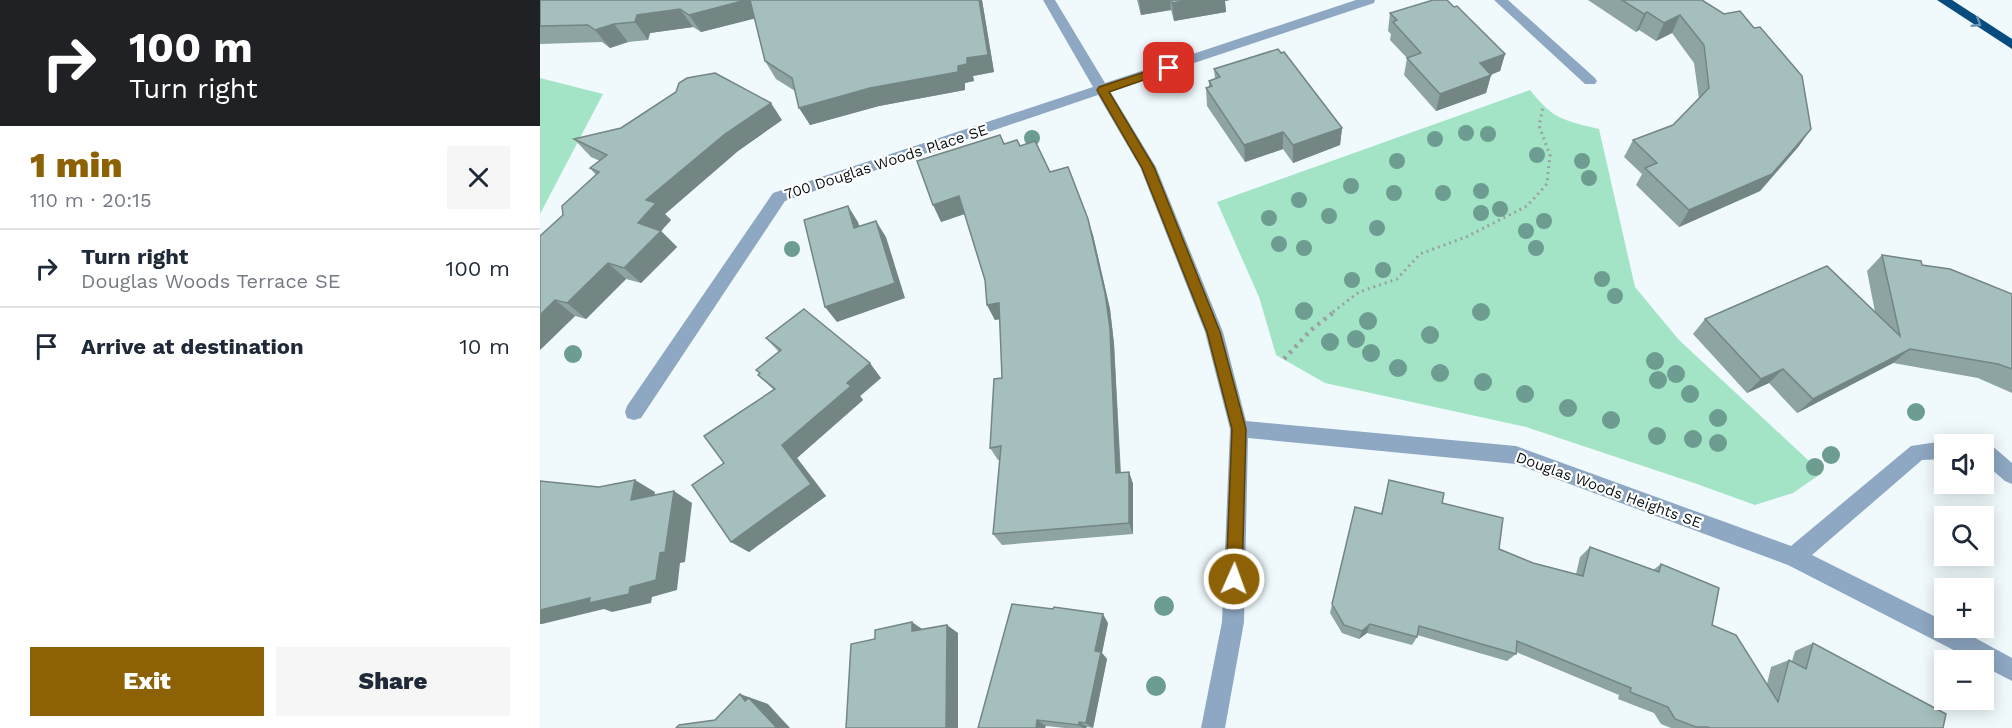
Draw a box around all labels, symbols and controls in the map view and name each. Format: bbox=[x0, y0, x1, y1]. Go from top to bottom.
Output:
one-way arrow bbox=[1971, 15, 1982, 26]
text: 100 m bbox=[129, 23, 253, 72]
icon: right bbox=[30, 24, 108, 102]
pin bbox=[1143, 42, 1194, 93]
icon: arrive bbox=[1152, 51, 1185, 84]
text: Turn right bbox=[129, 73, 258, 105]
street label: 700 Douglas Woods Place SE bbox=[782, 121, 990, 203]
text: 1 min bbox=[30, 144, 123, 186]
button: close bbox=[447, 146, 510, 209]
text: 110 m · 20:15 bbox=[30, 188, 152, 212]
text: Turn right bbox=[81, 244, 188, 269]
icon: right bbox=[30, 252, 63, 285]
text: 100 m bbox=[446, 256, 510, 281]
text: Douglas Woods Terrace SE bbox=[81, 269, 341, 293]
icon: arrive bbox=[30, 330, 63, 363]
text: Arrive at destination bbox=[81, 334, 304, 359]
text: 10 m bbox=[459, 334, 510, 359]
map controls bbox=[1934, 434, 1994, 710]
button: sound bbox=[1934, 434, 1994, 494]
street label: Douglas Woods Heights SE bbox=[1514, 448, 1704, 532]
button: search bbox=[1934, 506, 1994, 566]
position arrow bbox=[1202, 547, 1266, 611]
button: + bbox=[1934, 578, 1994, 638]
button: Exit bbox=[30, 647, 264, 716]
button: Share bbox=[276, 647, 510, 716]
button: − bbox=[1934, 650, 1994, 710]

